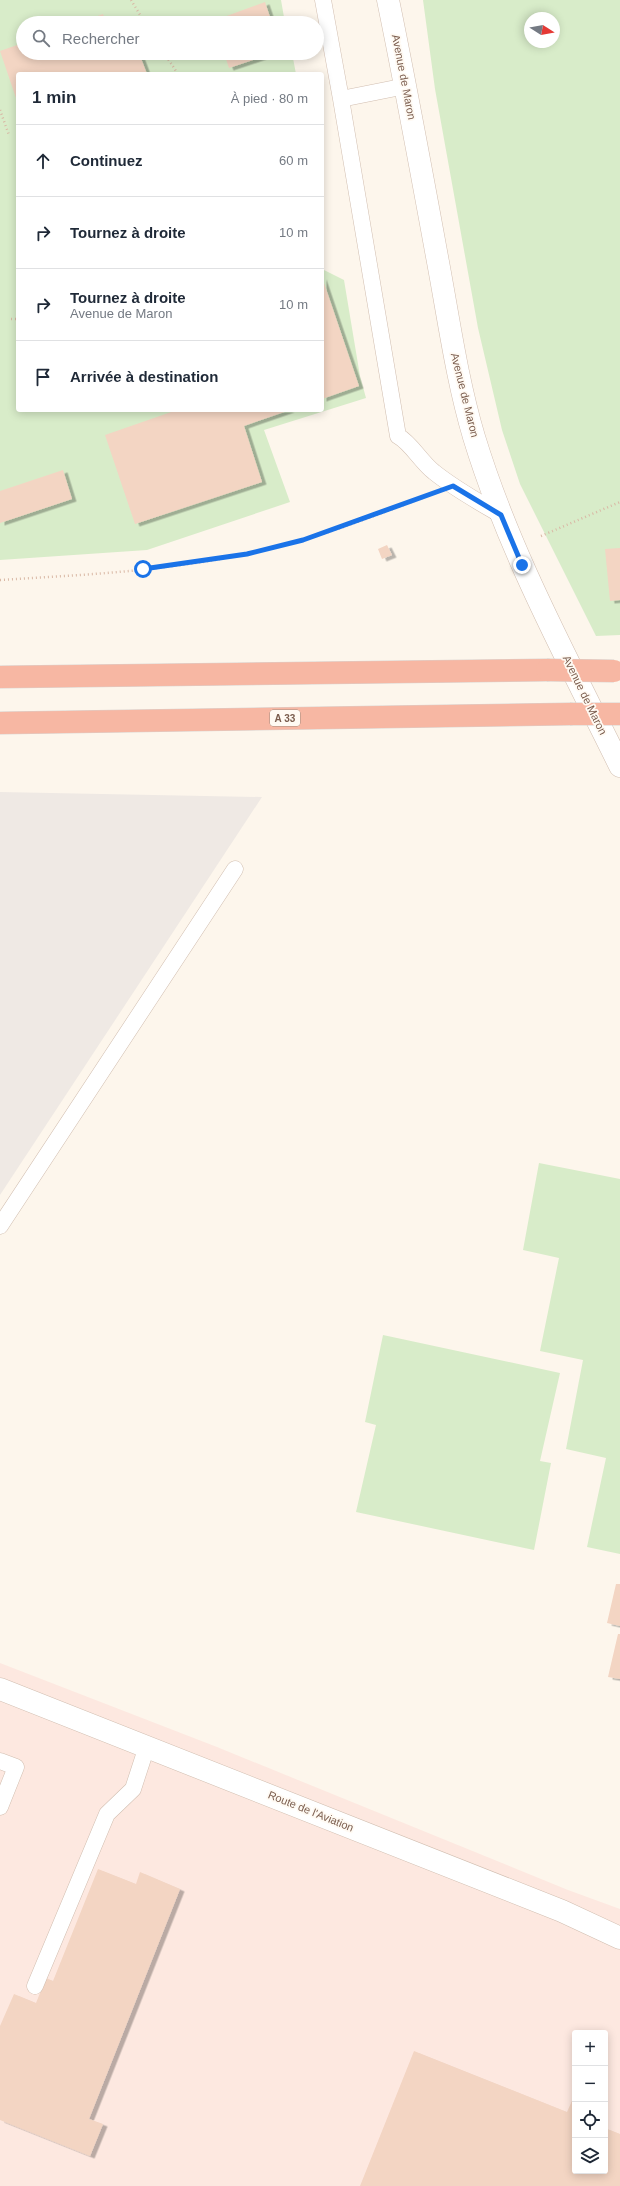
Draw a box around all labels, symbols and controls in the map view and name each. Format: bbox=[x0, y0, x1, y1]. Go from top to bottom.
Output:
north arrow bbox=[524, 12, 560, 48]
search box bbox=[16, 16, 324, 60]
icon: search bbox=[30, 27, 52, 49]
text: Rechercher bbox=[62, 30, 140, 47]
street label: Avenue de Maron bbox=[390, 33, 418, 121]
text: 1 min bbox=[32, 88, 76, 107]
text: À pied · 80 m bbox=[231, 91, 308, 106]
icon: ahead bbox=[32, 150, 54, 172]
text: Continuez bbox=[70, 152, 143, 169]
text: 60 m bbox=[279, 153, 308, 168]
icon: right bbox=[32, 222, 54, 244]
text: Tournez à droite bbox=[70, 224, 186, 241]
text: 10 m bbox=[279, 225, 308, 240]
text: Tournez à droite bbox=[70, 289, 186, 306]
icon: right bbox=[32, 294, 54, 316]
text: 10 m bbox=[279, 297, 308, 312]
text: Avenue de Maron bbox=[70, 306, 172, 321]
street label: Avenue de Maron bbox=[449, 352, 481, 438]
icon: arrive bbox=[32, 366, 54, 388]
text: Arrivée à destination bbox=[70, 368, 218, 385]
route end bbox=[513, 556, 531, 574]
route start bbox=[134, 560, 152, 578]
street label: Avenue de Maron bbox=[561, 653, 609, 737]
road number: A 33 bbox=[270, 710, 300, 726]
street label: Route de l'Aviation bbox=[266, 1788, 356, 1834]
map controls bbox=[572, 2030, 608, 2174]
button: + bbox=[572, 2030, 608, 2066]
button: − bbox=[572, 2066, 608, 2102]
button: locate bbox=[572, 2102, 608, 2138]
button: layers bbox=[572, 2138, 608, 2174]

